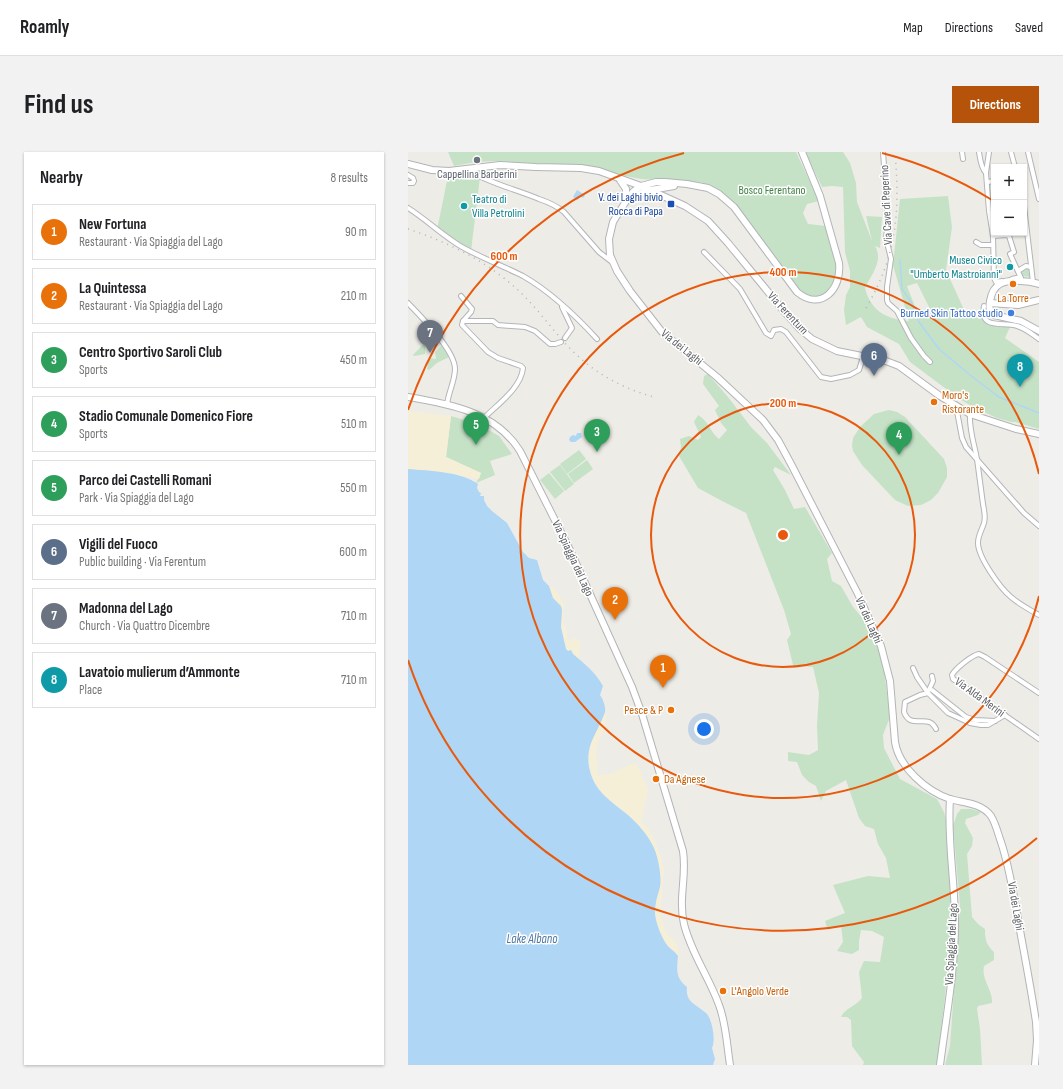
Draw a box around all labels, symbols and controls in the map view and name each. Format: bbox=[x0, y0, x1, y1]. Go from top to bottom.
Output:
text: Roamly bbox=[20, 16, 70, 39]
text: Map bbox=[903, 19, 923, 36]
text: Directions bbox=[945, 19, 993, 36]
text: Saved bbox=[1015, 19, 1043, 36]
button: Directions bbox=[952, 86, 1039, 123]
text: Find us bbox=[24, 88, 93, 121]
marker: Cappellina Barberini bbox=[472, 155, 482, 165]
map controls bbox=[991, 164, 1027, 236]
button: + bbox=[991, 164, 1027, 200]
street label: Via Cave di Peperino bbox=[877, 165, 896, 245]
place label: Cappellina Barberini bbox=[437, 167, 517, 182]
text: Nearby bbox=[40, 168, 83, 188]
text: 8 results bbox=[330, 170, 368, 186]
park label: Bosco Ferentano bbox=[738, 183, 806, 198]
place label: V. dei Laghi bivio Rocca di Papa bbox=[598, 190, 663, 219]
place label: Teatro di Villa Petrolini bbox=[472, 192, 524, 221]
marker: V. dei Laghi bivio Rocca di Papa bbox=[666, 199, 676, 209]
button: − bbox=[991, 200, 1027, 236]
marker: Teatro di Villa Petrolini bbox=[459, 201, 469, 211]
text: New Fortuna bbox=[79, 215, 146, 234]
text: 1 bbox=[51, 224, 57, 240]
text: 90 m bbox=[345, 224, 367, 240]
text: Restaurant · Via Spiaggia del Lago bbox=[79, 234, 223, 250]
text: 600 m bbox=[491, 249, 517, 264]
place label: Museo Civico "Umberto Mastroianni" bbox=[910, 253, 1002, 282]
marker: Museo Civico "Umberto Mastroianni" bbox=[1005, 262, 1015, 272]
text: 400 m bbox=[770, 265, 796, 280]
text: La Quintessa bbox=[79, 279, 146, 298]
marker: La Torre bbox=[1008, 279, 1018, 289]
text: 2 bbox=[51, 288, 57, 304]
text: 210 m bbox=[341, 288, 367, 304]
street label: Via Ferentum bbox=[764, 289, 811, 338]
place label: La Torre bbox=[997, 291, 1029, 306]
text: Restaurant · Via Spiaggia del Lago bbox=[79, 298, 223, 314]
place label: Burned Skin Tattoo studio bbox=[900, 306, 1003, 321]
marker: Burned Skin Tattoo studio bbox=[1006, 308, 1016, 318]
pin: 7 bbox=[417, 320, 443, 353]
street label: Via dei Laghi bbox=[658, 326, 706, 369]
text: Centro Sportivo Saroli Club bbox=[79, 343, 222, 362]
pin: 6 bbox=[861, 343, 887, 376]
text: 3 bbox=[51, 352, 57, 368]
text: 450 m bbox=[340, 352, 367, 368]
pin: 8 bbox=[1007, 354, 1033, 387]
text: Sports bbox=[79, 362, 108, 378]
place label: Moro's Ristorante bbox=[942, 388, 984, 417]
text: 200 m bbox=[770, 396, 796, 411]
marker: Moro's Ristorante bbox=[929, 397, 939, 407]
text: Stadio Comunale Domenico Fiore bbox=[79, 407, 253, 426]
pin: 5 bbox=[463, 412, 489, 445]
text: 4 bbox=[51, 416, 57, 432]
text: 510 m bbox=[341, 416, 367, 432]
pin: 3 bbox=[584, 419, 610, 452]
pin: 4 bbox=[886, 422, 912, 455]
text: Sports bbox=[79, 426, 108, 442]
text: Parco dei Castelli Romani bbox=[79, 471, 212, 490]
text: 5 bbox=[51, 480, 57, 496]
text: 550 m bbox=[340, 480, 367, 496]
text: Park · Via Spiaggia del Lago bbox=[79, 490, 194, 506]
street label: Via Spiaggia del Lago bbox=[548, 518, 597, 599]
centre of rings bbox=[776, 528, 790, 542]
text: Vigili del Fuoco bbox=[79, 535, 158, 554]
text: 6 bbox=[51, 544, 57, 560]
text: 600 m bbox=[339, 544, 367, 560]
text: Public building · Via Ferentum bbox=[79, 554, 206, 570]
pin: 2 bbox=[602, 587, 628, 620]
street label: Via dei Laghi bbox=[852, 595, 885, 646]
text: Madonna del Lago bbox=[79, 599, 173, 618]
text: 7 bbox=[51, 608, 57, 624]
text: 710 m bbox=[341, 608, 367, 624]
text: Church · Via Quattro Dicembre bbox=[79, 618, 210, 634]
pin: 1 bbox=[650, 655, 676, 688]
text: Lavatoio mulierum d’Ammonte bbox=[79, 663, 240, 682]
text: 8 bbox=[51, 672, 57, 688]
text: 710 m bbox=[341, 672, 367, 688]
street label: Via Alda Merini bbox=[952, 674, 1008, 721]
text: Place bbox=[79, 682, 102, 698]
place label: Pesce & P bbox=[624, 703, 663, 718]
marker: Pesce & P bbox=[666, 705, 676, 715]
your location bbox=[694, 719, 714, 739]
place label: Da Agnese bbox=[664, 772, 706, 787]
marker: Da Agnese bbox=[651, 774, 661, 784]
street label: Via dei Laghi bbox=[1004, 880, 1027, 932]
street label: Via Spiaggia del Lago bbox=[942, 903, 961, 985]
water label: Lake Albano bbox=[507, 931, 558, 947]
place label: L'Angolo Verde bbox=[731, 984, 789, 999]
marker: L'Angolo Verde bbox=[718, 986, 728, 996]

